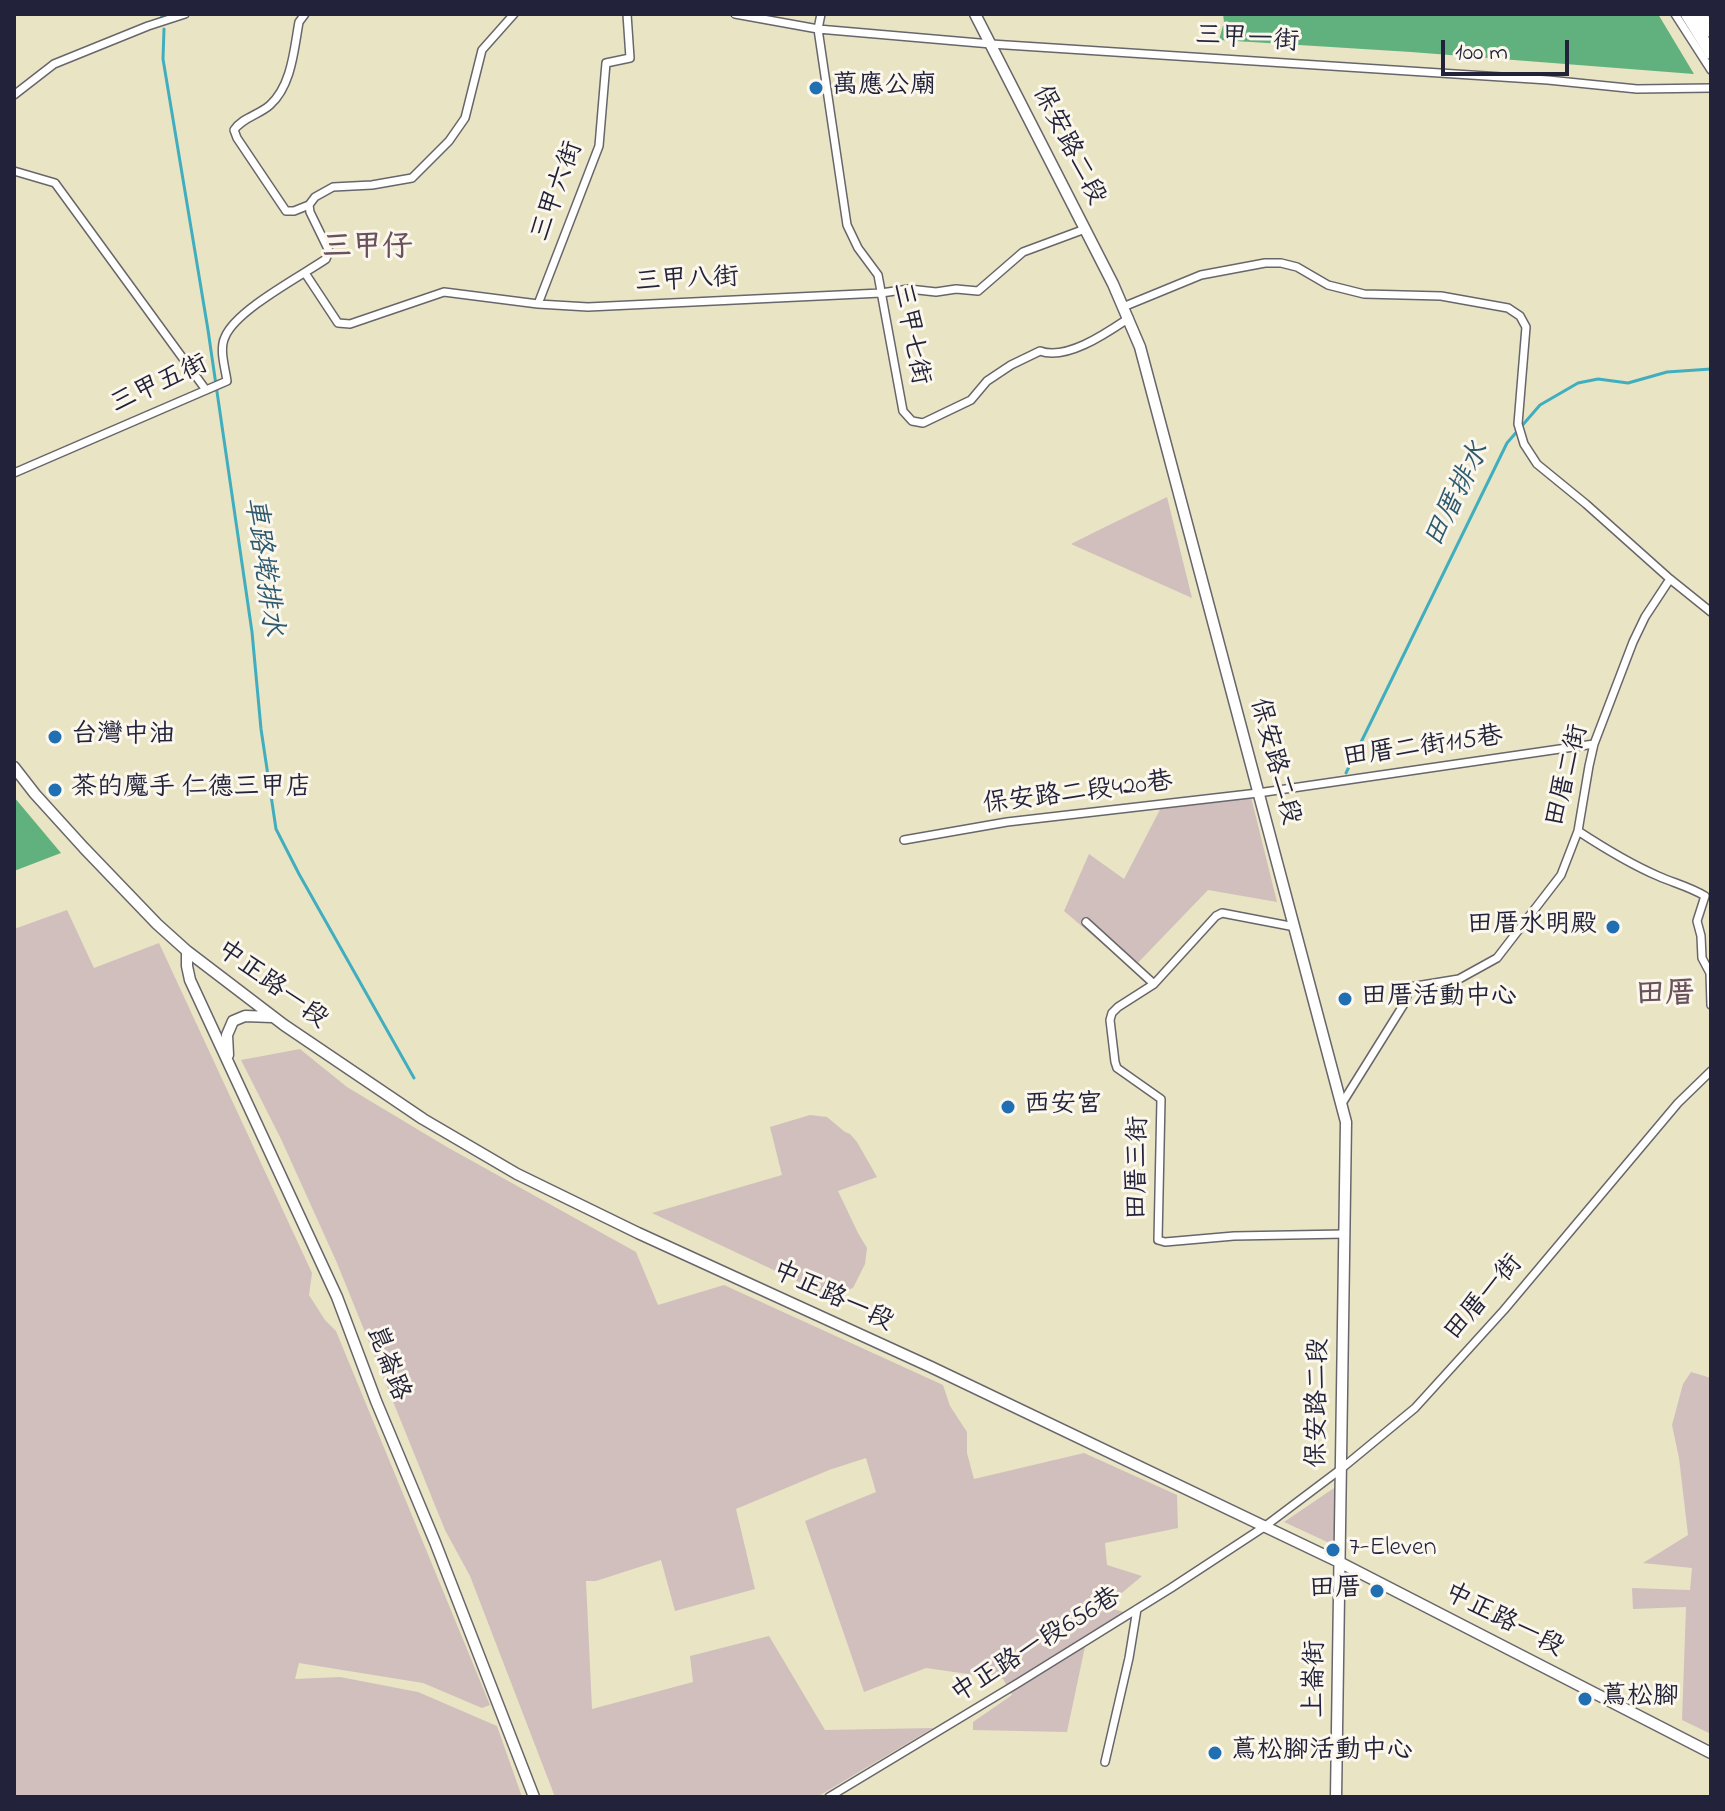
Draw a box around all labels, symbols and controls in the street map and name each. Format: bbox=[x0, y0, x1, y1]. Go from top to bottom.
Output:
street label: 三甲一街 bbox=[1194, 22, 1300, 60]
scale bar bbox=[1445, 24, 1573, 74]
text: 100 m bbox=[1455, 36, 1508, 71]
place label: 萬應公廟 bbox=[832, 72, 936, 104]
marker: 萬應公廟 bbox=[807, 79, 825, 97]
street label: 保安路二段 bbox=[1024, 81, 1110, 211]
street label: 三甲六街 bbox=[527, 138, 591, 246]
district label: 三甲仔 bbox=[322, 232, 412, 268]
street label: 三甲八街 bbox=[634, 264, 740, 300]
street label: 三甲七街 bbox=[884, 280, 934, 388]
street label: 三甲五街 bbox=[106, 350, 214, 422]
water label: 田厝排水 bbox=[1419, 438, 1499, 554]
water label: 車路墘排水 bbox=[235, 495, 287, 639]
street label: 保安路二段 bbox=[1241, 695, 1305, 829]
place label: 台灣中油 bbox=[71, 721, 175, 753]
street label: 田厝二街115巷 bbox=[1341, 722, 1505, 776]
street label: 田厝二街 bbox=[1541, 722, 1597, 830]
marker: 台灣中油 bbox=[46, 728, 64, 746]
street label: 保安路二段420巷 bbox=[981, 768, 1175, 822]
place label: 茶的魔手 仁德三甲店 bbox=[71, 774, 311, 806]
marker: 茶的魔手 仁德三甲店 bbox=[46, 781, 64, 799]
place label: 田厝水明殿 bbox=[1467, 911, 1597, 943]
marker: 田厝水明殿 bbox=[1604, 918, 1622, 936]
street label: 中正路一段 bbox=[209, 935, 333, 1037]
district label: 田厝 bbox=[1635, 979, 1695, 1015]
place label: 田厝活動中心 bbox=[1361, 983, 1517, 1015]
marker: 田厝活動中心 bbox=[1336, 990, 1354, 1008]
place label: 西安宮 bbox=[1024, 1091, 1102, 1123]
marker: 西安宮 bbox=[999, 1098, 1017, 1116]
street label: 田厝三街 bbox=[1123, 1116, 1157, 1220]
street label: 田厝一街 bbox=[1439, 1250, 1531, 1348]
street label: 中正路一段 bbox=[766, 1256, 898, 1340]
street label: 崑崙路 bbox=[357, 1322, 415, 1406]
street label: 保安路二段 bbox=[1303, 1338, 1337, 1468]
place label: 7-Eleven bbox=[1349, 1534, 1437, 1566]
marker: 7-Eleven bbox=[1324, 1541, 1342, 1559]
place label: 田厝 bbox=[1309, 1575, 1361, 1607]
street label: 中正路一段 bbox=[1438, 1579, 1568, 1665]
street label: 中正路一段656巷 bbox=[947, 1582, 1127, 1712]
marker: 田厝 bbox=[1368, 1582, 1386, 1600]
street label: 上崙街 bbox=[1301, 1640, 1333, 1718]
place label: 蔦松腳 bbox=[1601, 1683, 1679, 1715]
marker: 蔦松腳 bbox=[1576, 1690, 1594, 1708]
place label: 蔦松腳活動中心 bbox=[1231, 1737, 1413, 1769]
marker: 蔦松腳活動中心 bbox=[1206, 1744, 1224, 1762]

